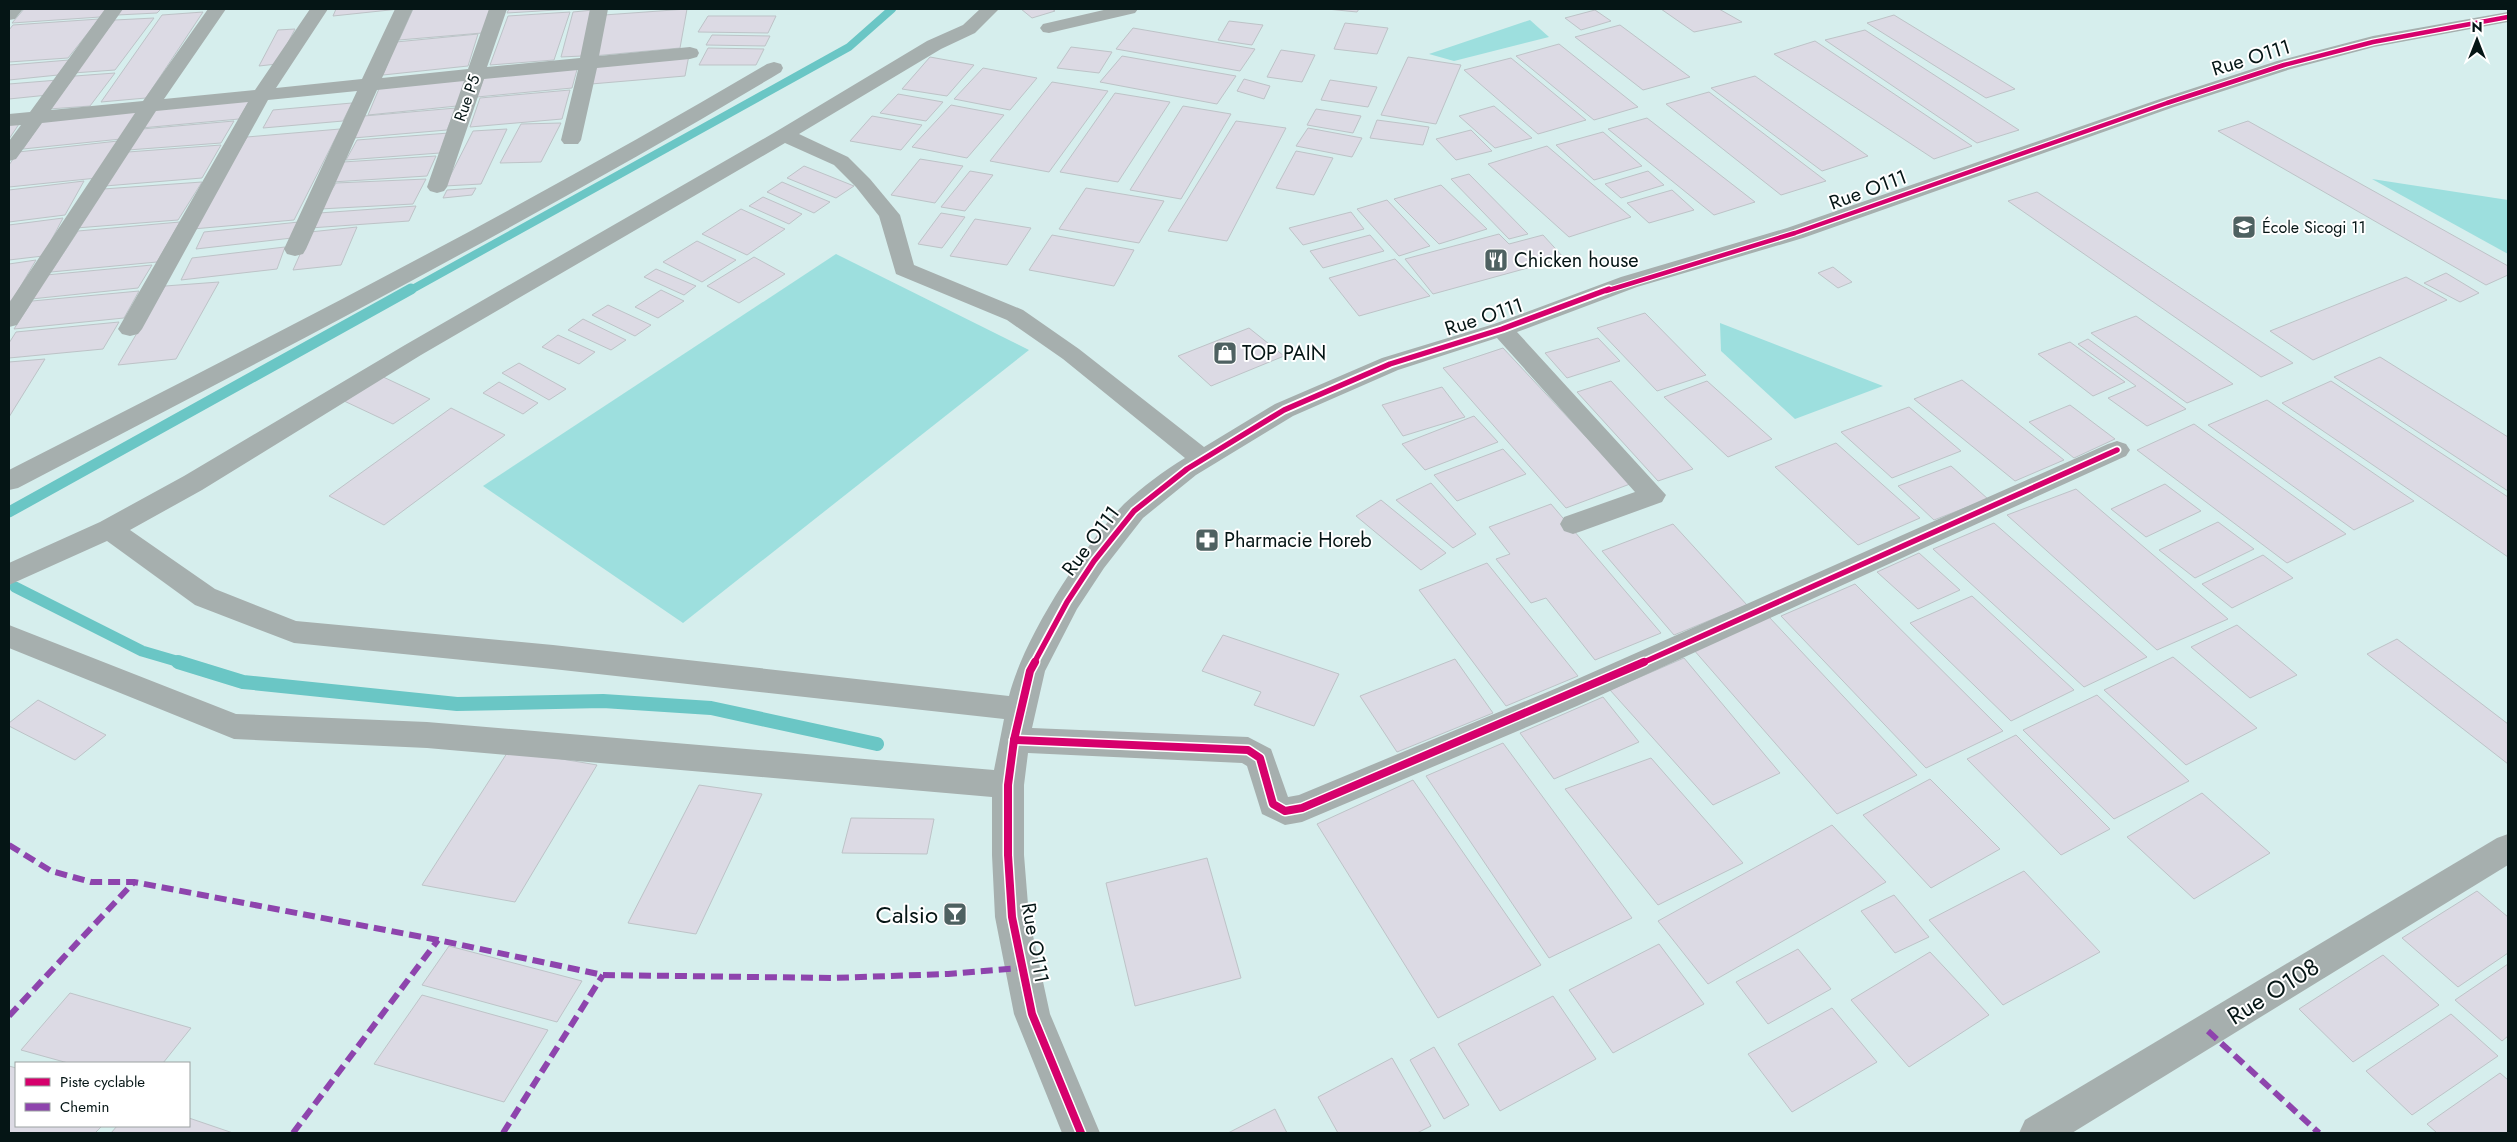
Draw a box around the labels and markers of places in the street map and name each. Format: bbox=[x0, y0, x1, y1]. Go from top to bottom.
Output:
school or university icon: École Sicogi 11 bbox=[2231, 214, 2257, 240]
place label: École Sicogi 11 bbox=[2262, 216, 2366, 239]
place label: Chicken house bbox=[1514, 246, 1639, 275]
restaurant icon: Chicken house bbox=[1483, 247, 1509, 273]
place label: TOP PAIN bbox=[1242, 339, 1326, 368]
shop icon: TOP PAIN bbox=[1212, 340, 1238, 366]
place label: Pharmacie Horeb bbox=[1224, 526, 1372, 555]
pharmacy icon: Pharmacie Horeb bbox=[1194, 527, 1220, 553]
place label: Calsio bbox=[875, 897, 938, 932]
bar icon: Calsio bbox=[942, 901, 968, 927]

